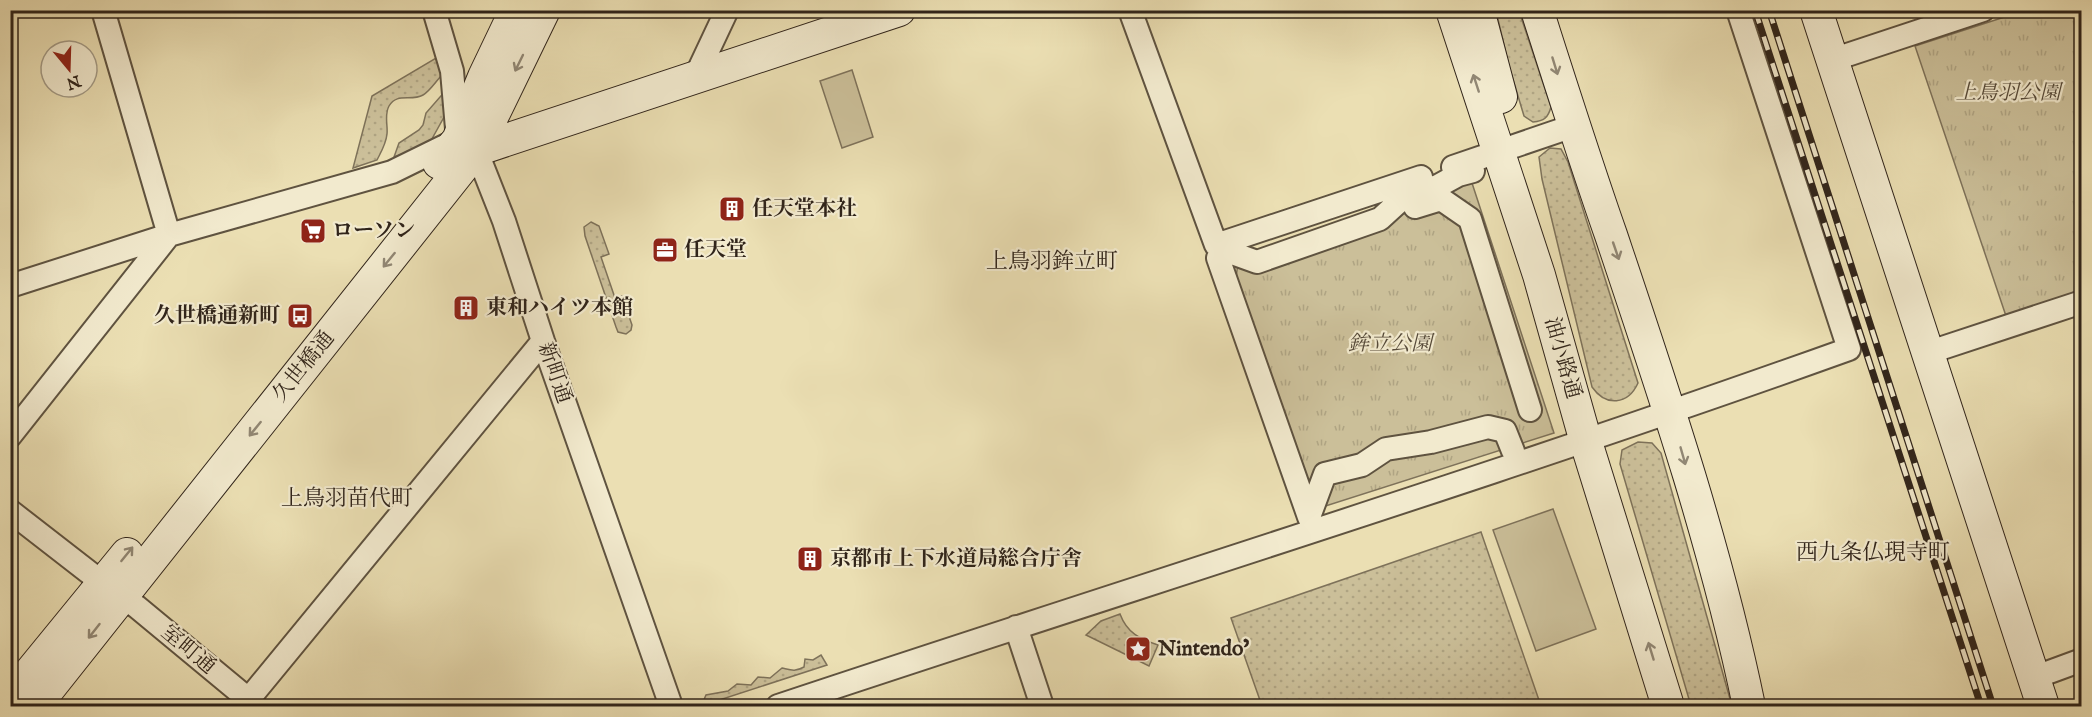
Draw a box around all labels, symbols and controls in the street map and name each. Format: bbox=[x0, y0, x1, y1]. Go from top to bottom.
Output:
north arrow bbox=[39, 39, 99, 99]
one-way arrow bbox=[512, 54, 524, 72]
one-way arrow bbox=[1550, 56, 1561, 75]
text: N bbox=[63, 69, 84, 93]
one-way arrow bbox=[1470, 74, 1481, 93]
park label: 上鳥羽公園 bbox=[1956, 80, 2063, 107]
building icon: 任天堂本社 bbox=[717, 194, 747, 224]
place label: 任天堂本社 bbox=[752, 196, 857, 223]
supermarket icon: ローソン bbox=[298, 216, 328, 246]
place label: ローソン bbox=[332, 218, 415, 245]
office icon: 任天堂 bbox=[650, 235, 680, 265]
place label: 任天堂 bbox=[684, 237, 747, 264]
one-way arrow bbox=[1611, 241, 1622, 260]
district label: 上鳥羽鉾立町 bbox=[986, 248, 1118, 276]
one-way arrow bbox=[383, 252, 396, 268]
building icon: 東和ハイツ本館 bbox=[451, 293, 481, 323]
place label: 東和ハイツ本館 bbox=[486, 295, 633, 322]
bus stop icon: 久世橋通新町 bbox=[285, 301, 315, 331]
place label: 久世橋通新町 bbox=[154, 303, 280, 330]
street label: 油小路通 bbox=[1537, 314, 1587, 402]
street label: 久世橋通 bbox=[267, 326, 341, 408]
park label: 鉾立公園 bbox=[1348, 331, 1435, 358]
street label: 新町通 bbox=[531, 339, 577, 407]
one-way arrow bbox=[248, 421, 261, 437]
one-way arrow bbox=[1678, 447, 1689, 466]
district label: 上鳥羽苗代町 bbox=[281, 485, 413, 513]
district label: 西九条仏現寺町 bbox=[1796, 539, 1950, 567]
building icon: 京都市上下水道局総合庁舎 bbox=[795, 544, 825, 574]
place label: 京都市上下水道局総合庁舎 bbox=[830, 546, 1082, 573]
one-way arrow bbox=[121, 547, 134, 563]
street label: 室町通 bbox=[155, 619, 221, 681]
one-way arrow bbox=[88, 623, 101, 639]
place icon: Nintendo’ bbox=[1123, 634, 1153, 664]
place label: Nintendo’ bbox=[1157, 636, 1249, 663]
one-way arrow bbox=[1645, 642, 1656, 661]

